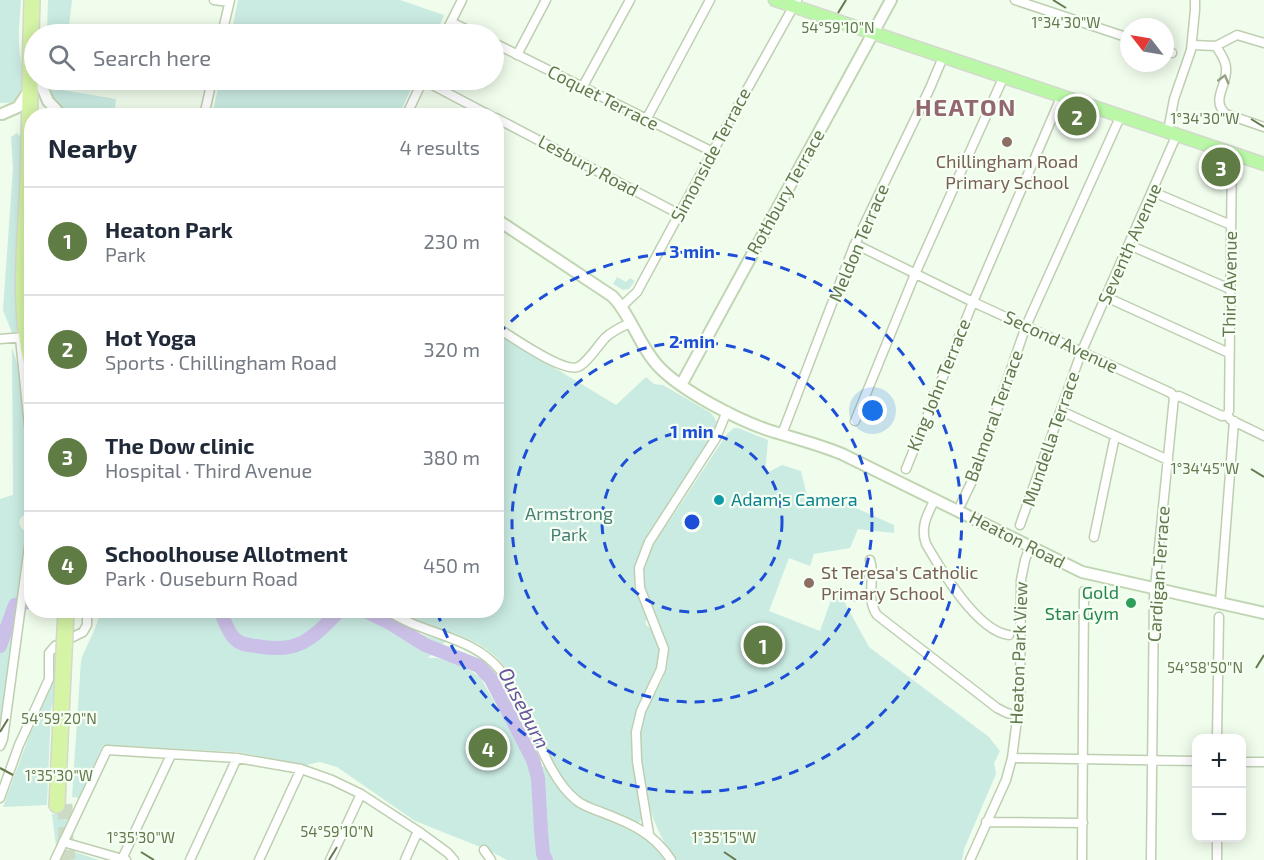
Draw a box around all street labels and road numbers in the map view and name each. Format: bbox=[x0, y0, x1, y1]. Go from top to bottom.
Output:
street label: Coquet Terrace bbox=[544, 60, 663, 135]
street label: Simonside Terrace bbox=[665, 84, 755, 225]
street label: Rothbury Terrace bbox=[742, 125, 829, 258]
street label: Lesbury Road bbox=[535, 129, 642, 201]
street label: Meldon Terrace bbox=[823, 180, 893, 305]
street label: Seventh Avenue bbox=[1093, 180, 1166, 308]
street label: Third Avenue bbox=[1217, 230, 1241, 337]
street label: Second Avenue bbox=[1001, 305, 1122, 377]
street label: King John Terrace bbox=[901, 315, 975, 454]
street label: Balmoral Terrace bbox=[959, 347, 1027, 485]
street label: Mundella Terrace bbox=[1017, 368, 1083, 509]
street label: Cardigan Terrace bbox=[1142, 505, 1174, 643]
street label: Heaton Road bbox=[966, 506, 1069, 573]
street label: Heaton Park View bbox=[1005, 581, 1031, 725]

